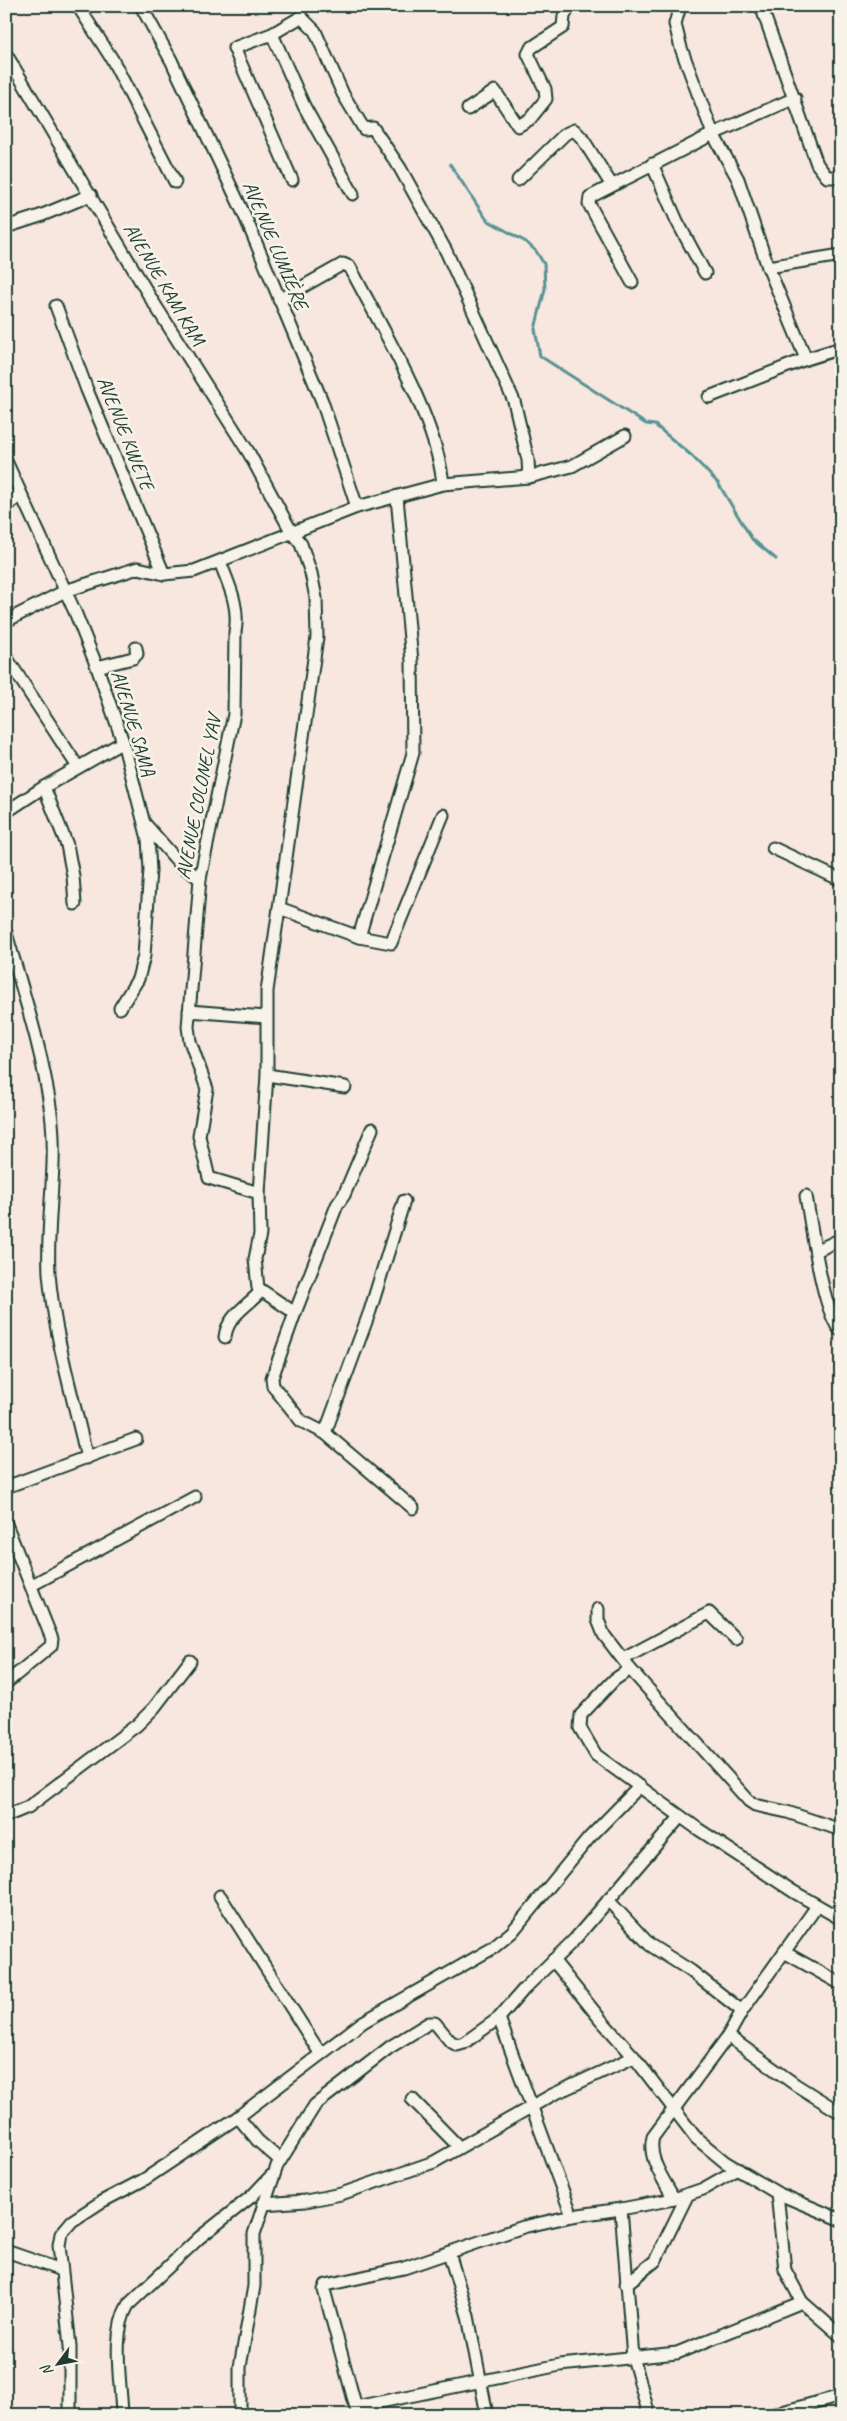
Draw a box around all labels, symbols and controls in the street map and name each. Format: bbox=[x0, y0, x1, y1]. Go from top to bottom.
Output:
street label: AVENUE LUMIÈRE bbox=[237, 177, 315, 315]
street label: AVENUE KAM KAM bbox=[118, 218, 212, 352]
street label: AVENUE KWETE bbox=[91, 373, 161, 497]
street label: AVENUE SAMA bbox=[106, 667, 162, 780]
street label: AVENUE COLONEL YAV bbox=[170, 709, 227, 881]
north arrow bbox=[32, 2338, 82, 2388]
text: N bbox=[37, 2360, 57, 2379]

